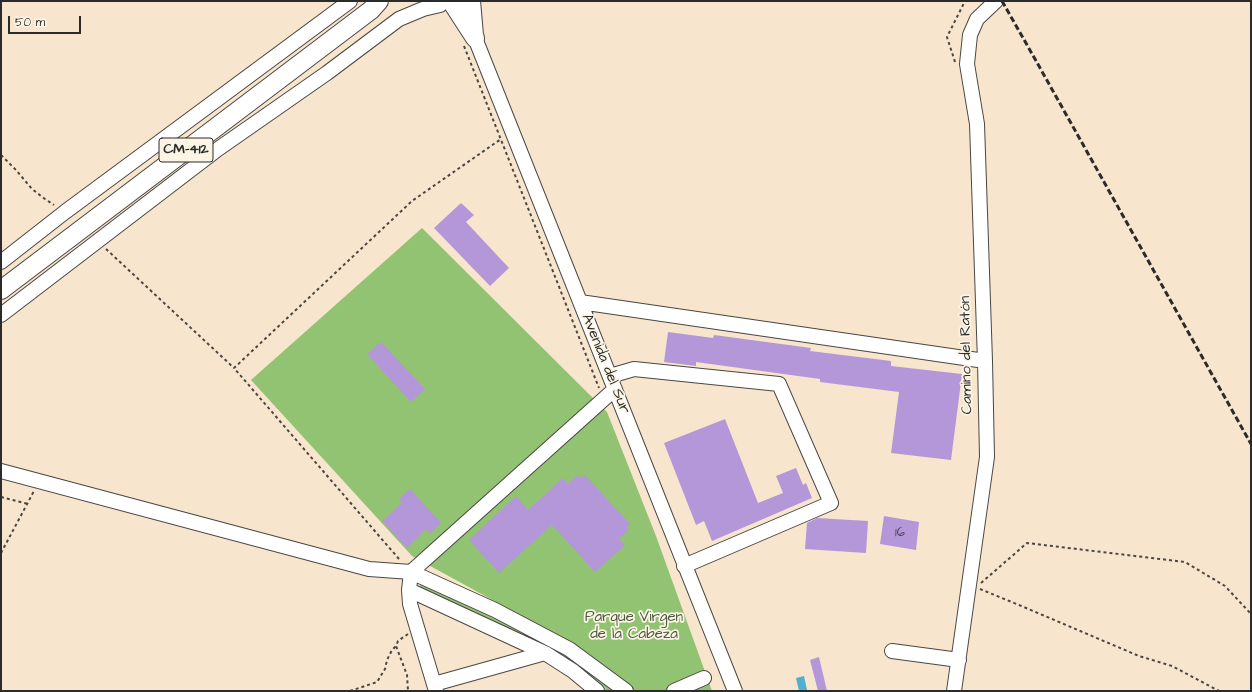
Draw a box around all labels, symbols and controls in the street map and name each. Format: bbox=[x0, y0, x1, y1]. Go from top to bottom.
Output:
scale bar bbox=[10, 8, 83, 34]
text: 50 m bbox=[15, 14, 45, 31]
road number: CM-412 bbox=[159, 138, 213, 162]
street label: Camino del Ratón bbox=[957, 296, 977, 414]
street label: Avenida del Sur bbox=[577, 311, 633, 417]
house number: 16 bbox=[895, 525, 905, 541]
park label: Parque Virgen de la Cabeza bbox=[585, 609, 683, 644]

